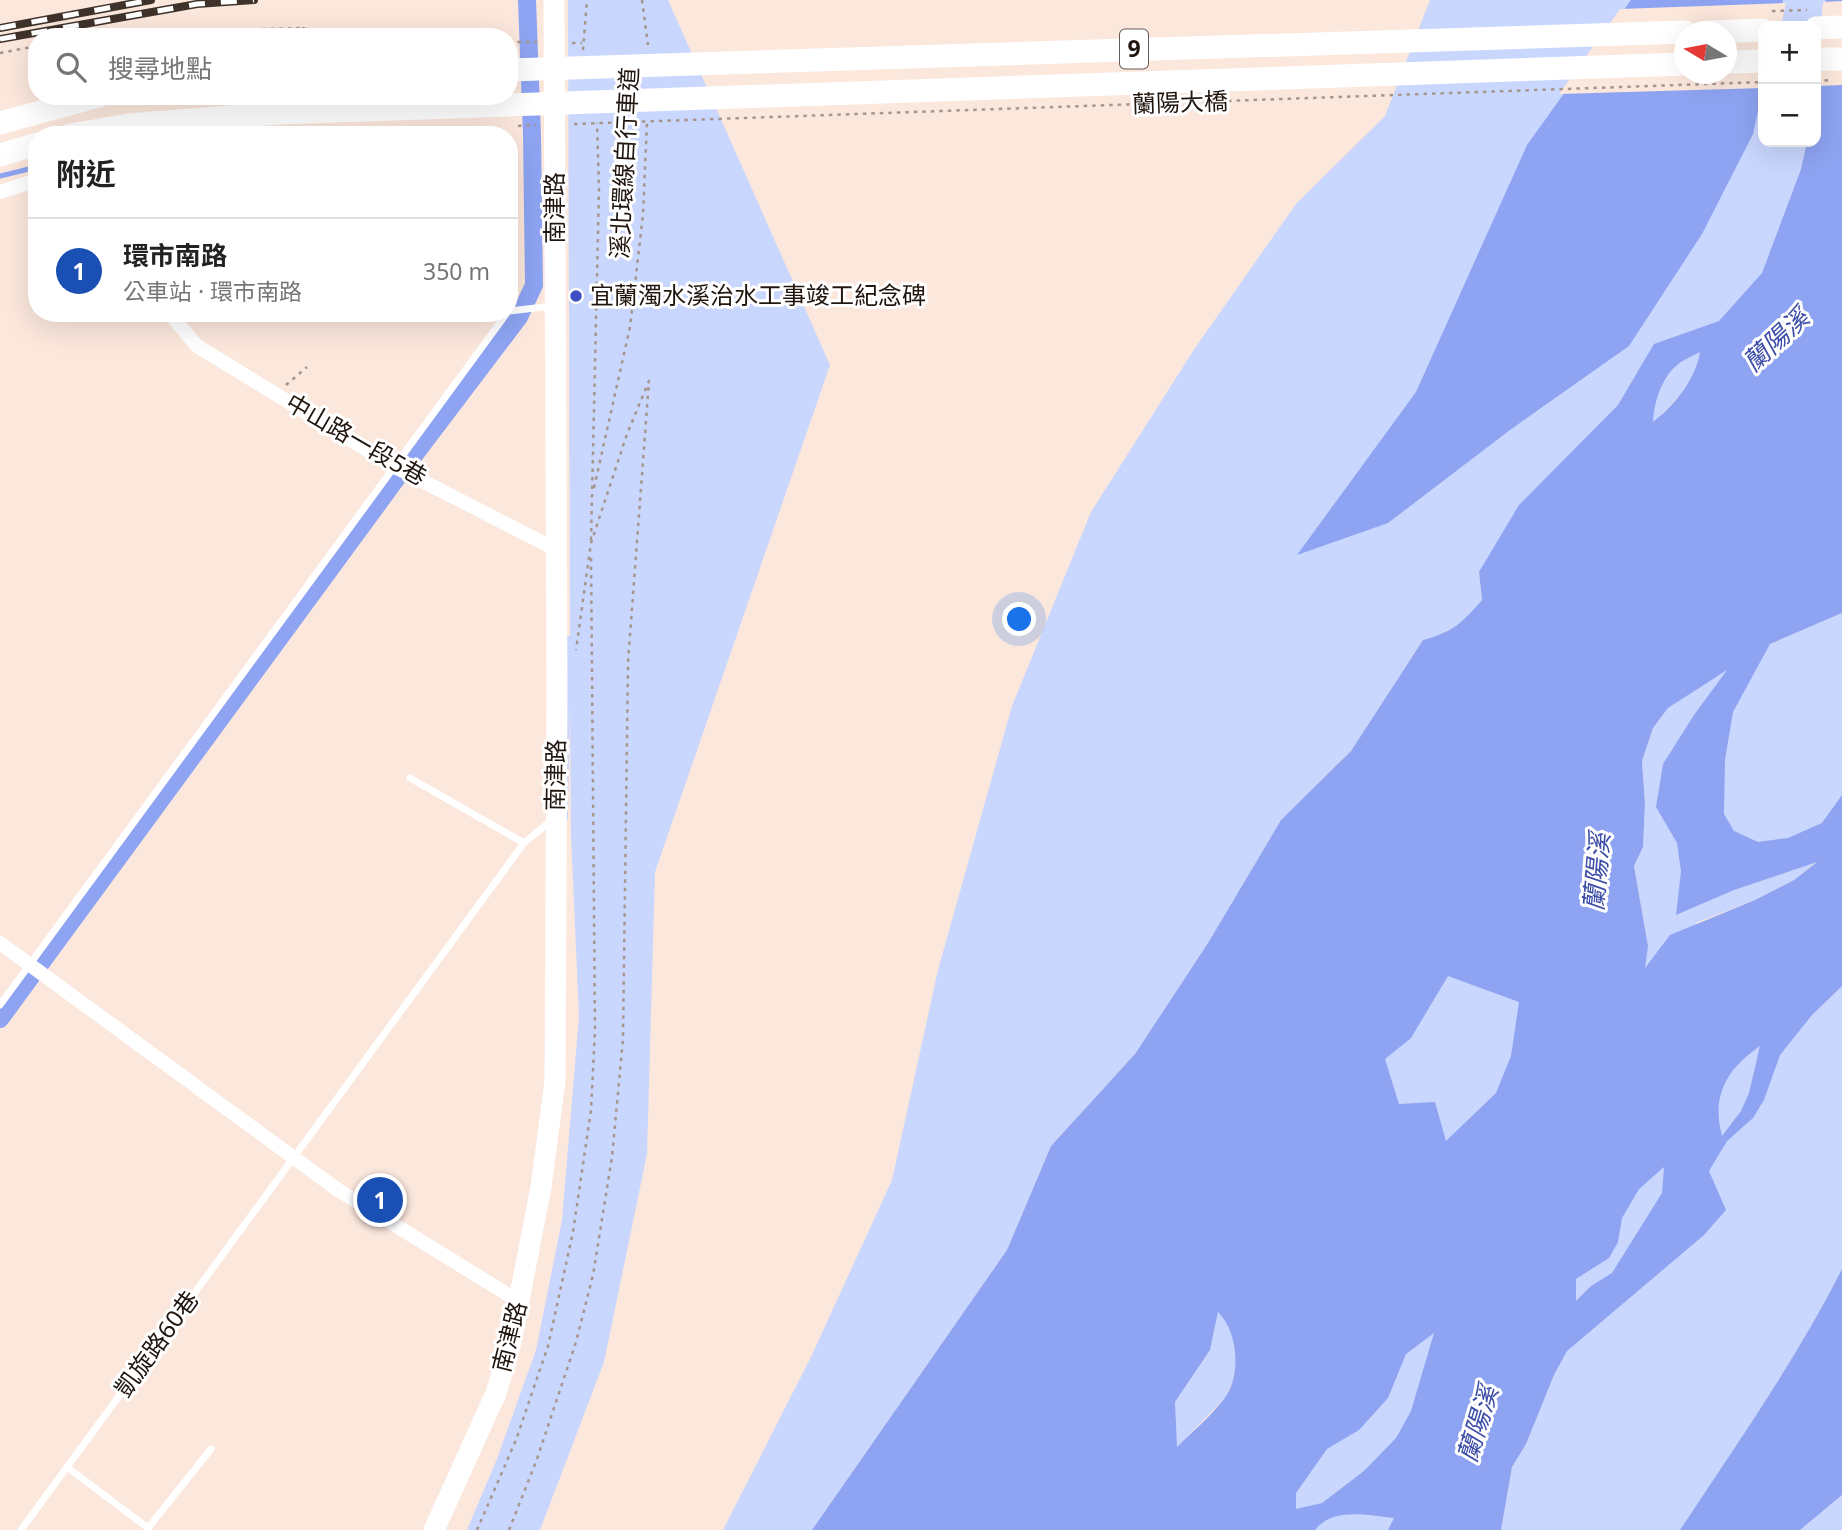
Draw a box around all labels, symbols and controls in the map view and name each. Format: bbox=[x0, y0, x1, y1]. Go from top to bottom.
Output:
north arrow bbox=[1674, 21, 1737, 84]
map controls bbox=[1758, 21, 1821, 147]
button: + bbox=[1758, 21, 1821, 84]
search box bbox=[28, 28, 518, 105]
road number: 9 bbox=[1120, 30, 1148, 68]
icon: search bbox=[52, 48, 90, 86]
text: 搜尋地點 bbox=[108, 50, 212, 86]
street label: 溪北環線自行車道 bbox=[602, 66, 645, 260]
street label: 蘭陽大橋 bbox=[1131, 83, 1228, 120]
button: − bbox=[1758, 84, 1821, 147]
text: 附近 bbox=[56, 153, 116, 194]
street label: 南津路 bbox=[537, 172, 570, 244]
text: 環市南路 bbox=[123, 237, 227, 273]
text: 1 bbox=[72, 255, 86, 287]
text: 350 m bbox=[423, 255, 490, 287]
text: 公車站 · 環市南路 bbox=[123, 275, 302, 307]
place label: 宜蘭濁水溪治水工事竣工紀念碑 bbox=[590, 278, 926, 311]
marker: 宜蘭濁水溪治水工事竣工紀念碑 bbox=[568, 288, 584, 304]
water label: 蘭陽溪 bbox=[1735, 297, 1819, 379]
street label: 中山路一段5巷 bbox=[280, 385, 433, 492]
your location bbox=[1002, 602, 1036, 636]
street label: 南津路 bbox=[537, 739, 572, 811]
water label: 蘭陽溪 bbox=[1575, 828, 1618, 912]
pin: 1 bbox=[357, 1174, 403, 1226]
street label: 凱旋路60巷 bbox=[106, 1283, 205, 1403]
street label: 南津路 bbox=[484, 1298, 533, 1376]
water label: 蘭陽溪 bbox=[1448, 1377, 1507, 1466]

